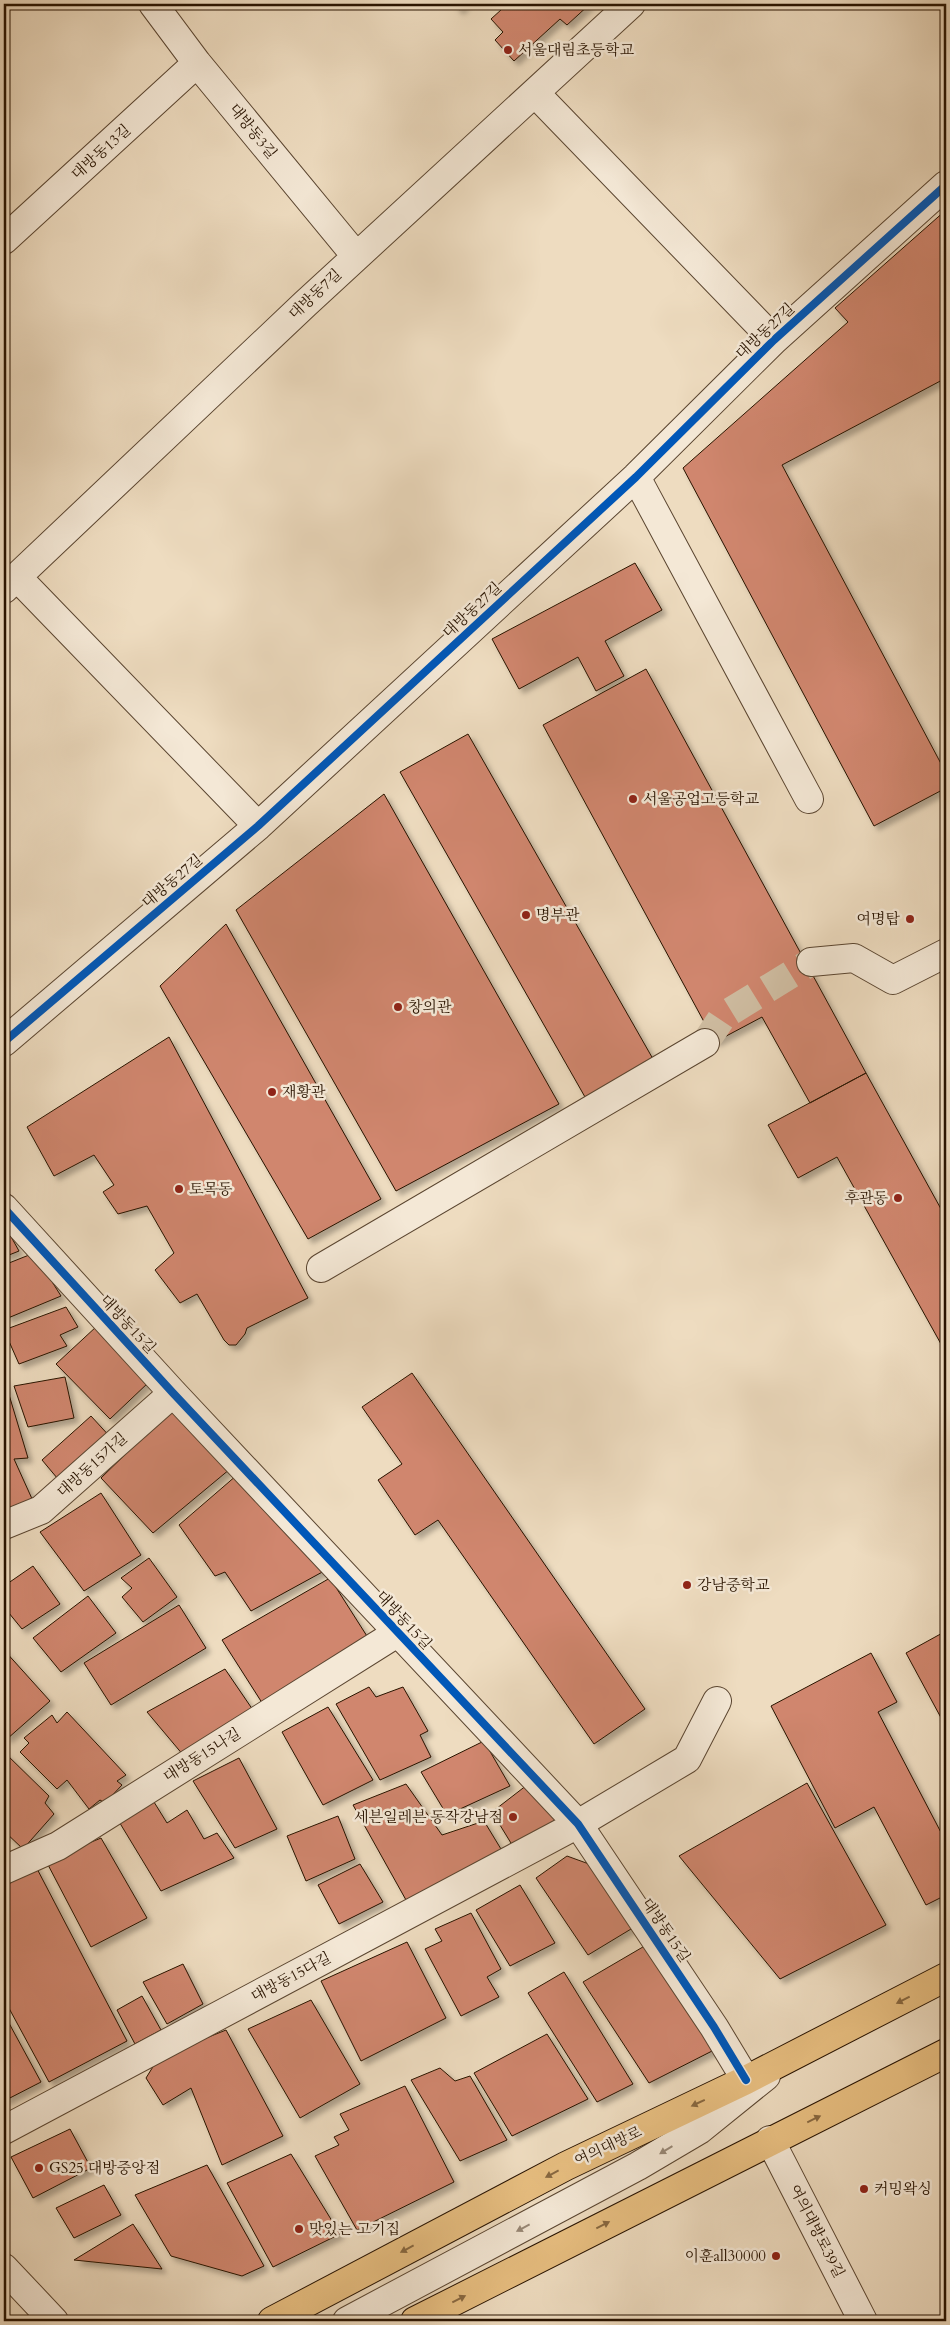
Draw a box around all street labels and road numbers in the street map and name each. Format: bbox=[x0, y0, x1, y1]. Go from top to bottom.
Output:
street label: 대방동3길 bbox=[225, 99, 281, 163]
street label: 대방동13길 bbox=[67, 120, 135, 184]
street label: 대방동7길 bbox=[284, 264, 346, 324]
street label: 대방동27길 bbox=[731, 299, 799, 363]
street label: 대방동27길 bbox=[438, 578, 506, 642]
street label: 대방동27길 bbox=[137, 850, 207, 912]
street label: 대방동15길 bbox=[96, 1290, 160, 1358]
street label: 대방동15가길 bbox=[53, 1428, 131, 1502]
street label: 대방동15길 bbox=[372, 1586, 436, 1654]
street label: 대방동15나길 bbox=[159, 1723, 245, 1787]
street label: 대방동15길 bbox=[637, 1894, 695, 1966]
street label: 대방동15다길 bbox=[248, 1948, 334, 2006]
street label: 여의대방로 bbox=[571, 2121, 646, 2170]
street label: 여의대방로39길 bbox=[785, 2181, 849, 2281]

